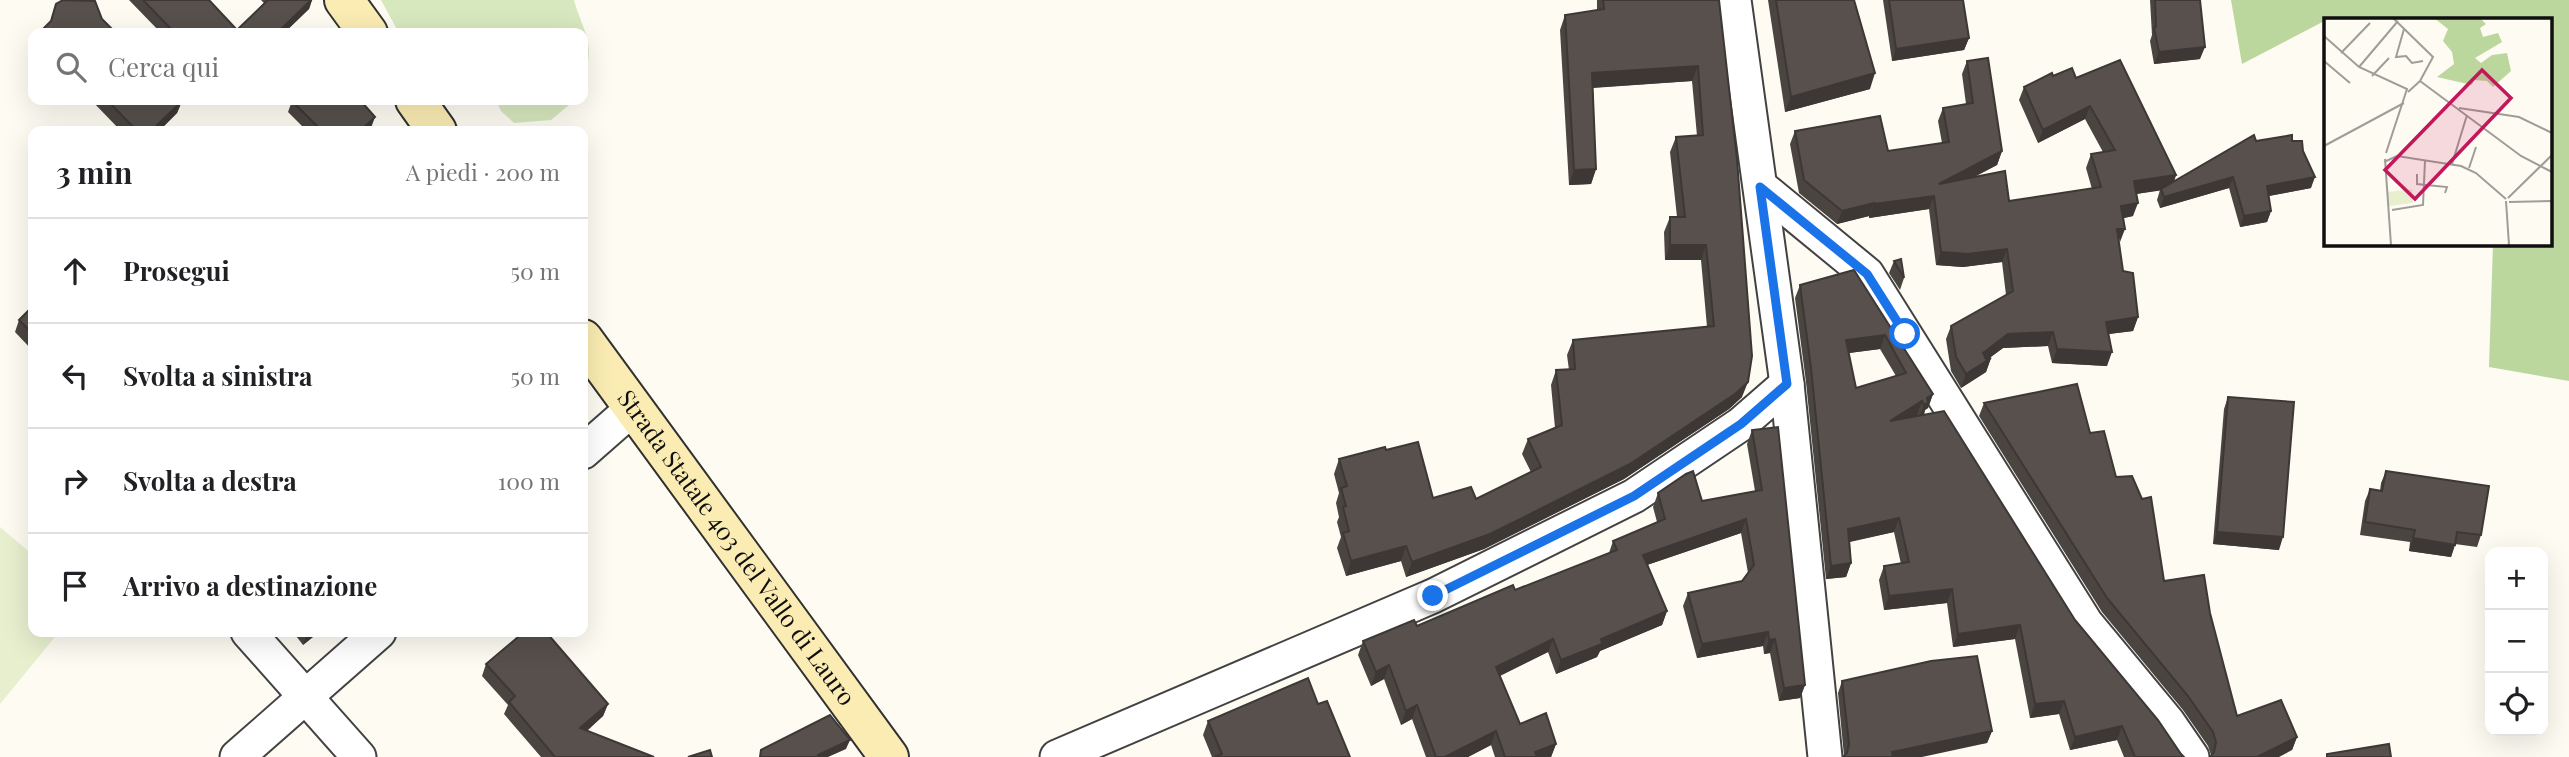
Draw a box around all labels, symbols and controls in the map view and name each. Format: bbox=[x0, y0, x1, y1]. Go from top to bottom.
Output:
inset map bbox=[2324, 18, 2552, 245]
search box bbox=[28, 28, 588, 105]
icon: search bbox=[52, 48, 90, 86]
text: Cerca qui bbox=[108, 49, 219, 84]
text: 3 min bbox=[56, 152, 132, 192]
text: A piedi · 200 m bbox=[406, 156, 560, 187]
icon: ahead bbox=[56, 252, 94, 290]
text: Prosegui bbox=[123, 253, 230, 288]
text: 50 m bbox=[511, 255, 560, 286]
route start bbox=[1889, 318, 1920, 349]
icon: left bbox=[56, 357, 94, 395]
text: Svolta a sinistra bbox=[123, 358, 312, 393]
text: 50 m bbox=[511, 360, 560, 391]
street label: Strada Statale 403 del Vallo di Lauro bbox=[611, 383, 864, 711]
icon: right bbox=[56, 462, 94, 500]
text: Svolta a destra bbox=[123, 463, 297, 498]
text: 100 m bbox=[498, 465, 560, 496]
map controls bbox=[2485, 547, 2548, 736]
button: + bbox=[2485, 547, 2548, 610]
icon: arrive bbox=[56, 567, 94, 605]
text: Arrivo a destinazione bbox=[123, 568, 377, 603]
route end bbox=[1417, 580, 1448, 611]
button: − bbox=[2485, 610, 2548, 673]
button: locate bbox=[2485, 673, 2548, 736]

